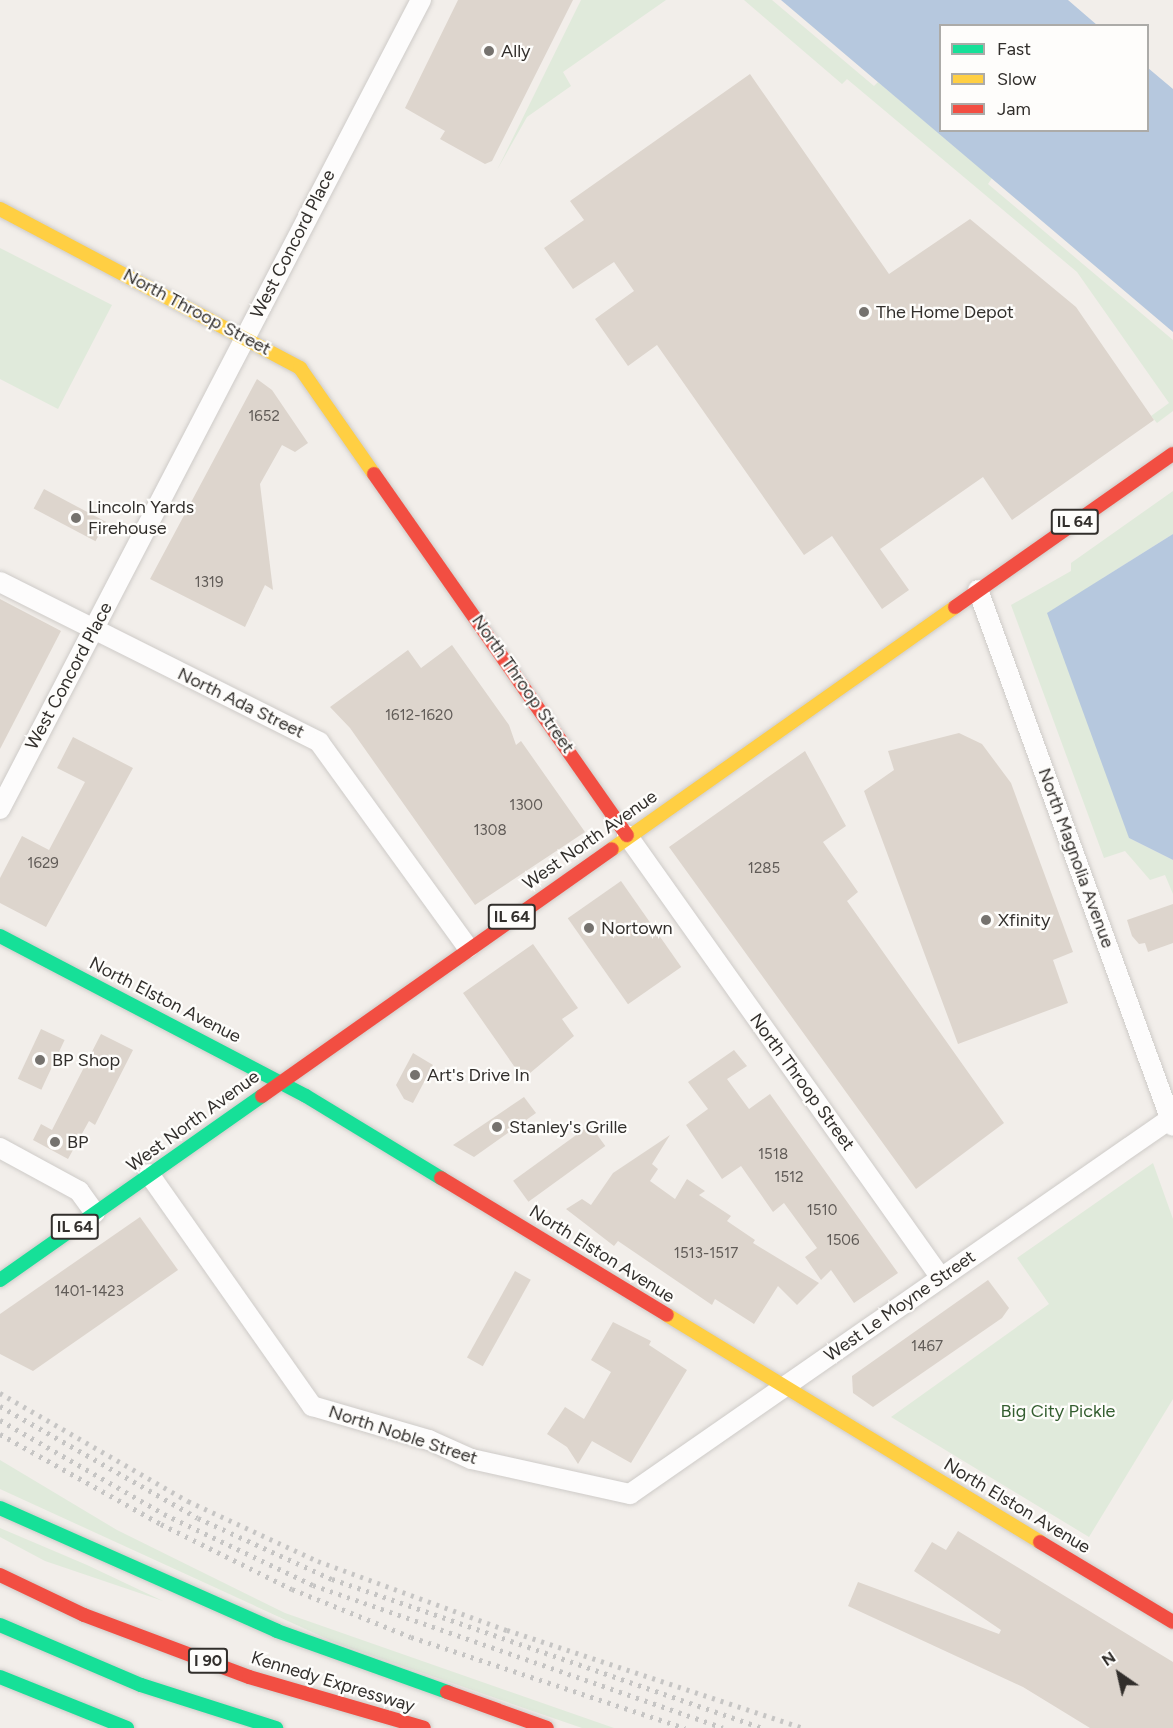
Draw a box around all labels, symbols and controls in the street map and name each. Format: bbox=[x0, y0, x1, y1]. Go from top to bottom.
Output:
legend bbox=[939, 24, 1149, 132]
text: Fast bbox=[997, 38, 1031, 60]
place label: Ally bbox=[501, 40, 531, 62]
marker: Ally bbox=[482, 44, 496, 58]
text: Slow bbox=[997, 68, 1036, 90]
text: Jam bbox=[997, 98, 1031, 120]
street label: West Concord Place bbox=[246, 166, 340, 322]
street label: North Throop Street bbox=[119, 264, 275, 360]
place label: The Home Depot bbox=[876, 301, 1014, 323]
marker: The Home Depot bbox=[857, 305, 871, 319]
house number: 1652 bbox=[248, 408, 280, 426]
place label: Lincoln Yards Firehouse bbox=[88, 497, 194, 540]
road number: IL 64 bbox=[1050, 509, 1100, 535]
marker: Lincoln Yards Firehouse bbox=[69, 511, 83, 525]
house number: 1319 bbox=[194, 574, 224, 592]
street label: West Concord Place bbox=[21, 599, 117, 753]
street label: North Throop Street bbox=[467, 611, 579, 757]
street label: North Ada Street bbox=[174, 663, 308, 743]
house number: 1612-1620 bbox=[385, 707, 453, 725]
street label: North Magnolia Avenue bbox=[1033, 765, 1119, 951]
street label: West North Avenue bbox=[519, 786, 661, 894]
house number: 1300 bbox=[509, 797, 543, 815]
house number: 1308 bbox=[473, 822, 507, 840]
house number: 1629 bbox=[27, 855, 59, 873]
house number: 1285 bbox=[748, 860, 780, 878]
road number: IL 64 bbox=[486, 904, 538, 930]
place label: Xfinity bbox=[998, 909, 1050, 931]
marker: Xfinity bbox=[979, 913, 993, 927]
place label: Nortown bbox=[601, 917, 673, 939]
marker: Nortown bbox=[582, 921, 596, 935]
street label: North Elston Avenue bbox=[86, 952, 244, 1048]
street label: North Throop Street bbox=[745, 1009, 859, 1155]
place label: BP Shop bbox=[52, 1049, 120, 1071]
marker: BP Shop bbox=[33, 1053, 47, 1067]
place label: Art's Drive In bbox=[427, 1064, 529, 1086]
street label: West North Avenue bbox=[122, 1066, 264, 1176]
marker: Art's Drive In bbox=[408, 1068, 422, 1082]
place label: Stanley's Grille bbox=[509, 1116, 627, 1138]
marker: Stanley's Grille bbox=[490, 1120, 504, 1134]
place label: BP bbox=[67, 1131, 88, 1153]
marker: BP bbox=[48, 1135, 62, 1149]
house number: 1518 bbox=[758, 1146, 788, 1164]
house number: 1512 bbox=[774, 1169, 804, 1187]
street label: North Elston Avenue bbox=[525, 1201, 679, 1307]
house number: 1510 bbox=[807, 1202, 837, 1220]
road number: IL 64 bbox=[50, 1214, 100, 1240]
house number: 1506 bbox=[827, 1232, 859, 1250]
house number: 1513-1517 bbox=[674, 1245, 738, 1263]
street label: West Le Moyne Street bbox=[820, 1246, 980, 1366]
house number: 1401-1423 bbox=[54, 1283, 124, 1301]
house number: 1467 bbox=[911, 1338, 943, 1356]
park label: Big City Pickle bbox=[1001, 1400, 1115, 1422]
street label: North Noble Street bbox=[326, 1401, 480, 1469]
street label: North Elston Avenue bbox=[940, 1454, 1094, 1558]
north arrow bbox=[1089, 1644, 1149, 1704]
street label: Kennedy Expressway bbox=[249, 1647, 417, 1717]
text: N bbox=[1098, 1647, 1119, 1670]
road number: I 90 bbox=[187, 1648, 229, 1674]

